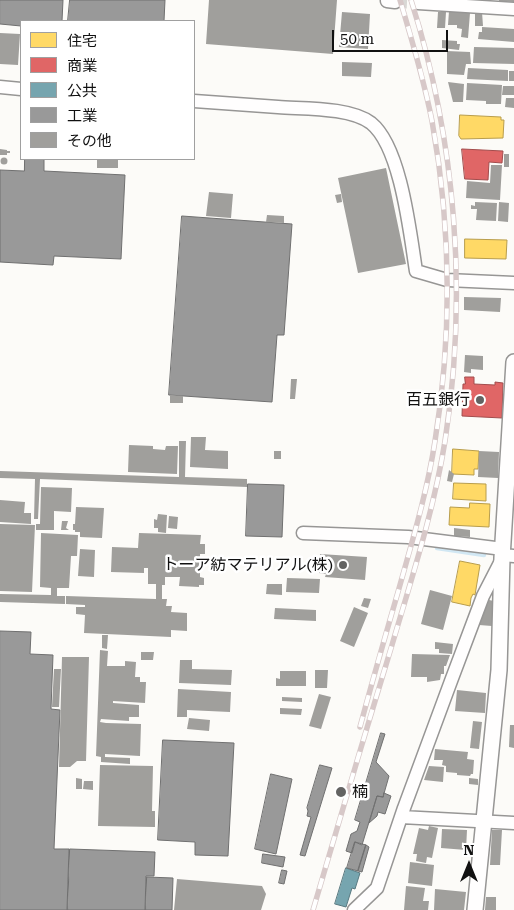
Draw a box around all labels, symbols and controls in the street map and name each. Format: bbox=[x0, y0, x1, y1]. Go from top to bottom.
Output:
legend bbox=[20, 20, 195, 160]
scale bar bbox=[334, 20, 450, 52]
text: 50 m bbox=[340, 30, 374, 48]
text: 住宅 bbox=[67, 32, 97, 50]
text: 商業 bbox=[67, 57, 97, 75]
text: 公共 bbox=[67, 82, 97, 100]
text: 工業 bbox=[67, 107, 97, 125]
text: その他 bbox=[67, 132, 112, 150]
place label: 百五銀行 bbox=[406, 390, 470, 410]
marker: 百五銀行 bbox=[474, 394, 486, 406]
place label: トーア紡マテリアル(株) bbox=[163, 555, 333, 575]
marker: トーア紡マテリアル(株) bbox=[337, 559, 349, 571]
place label: 楠 bbox=[352, 782, 368, 802]
marker: 楠 bbox=[334, 785, 348, 799]
north arrow bbox=[444, 840, 494, 890]
text: N bbox=[464, 842, 474, 858]

